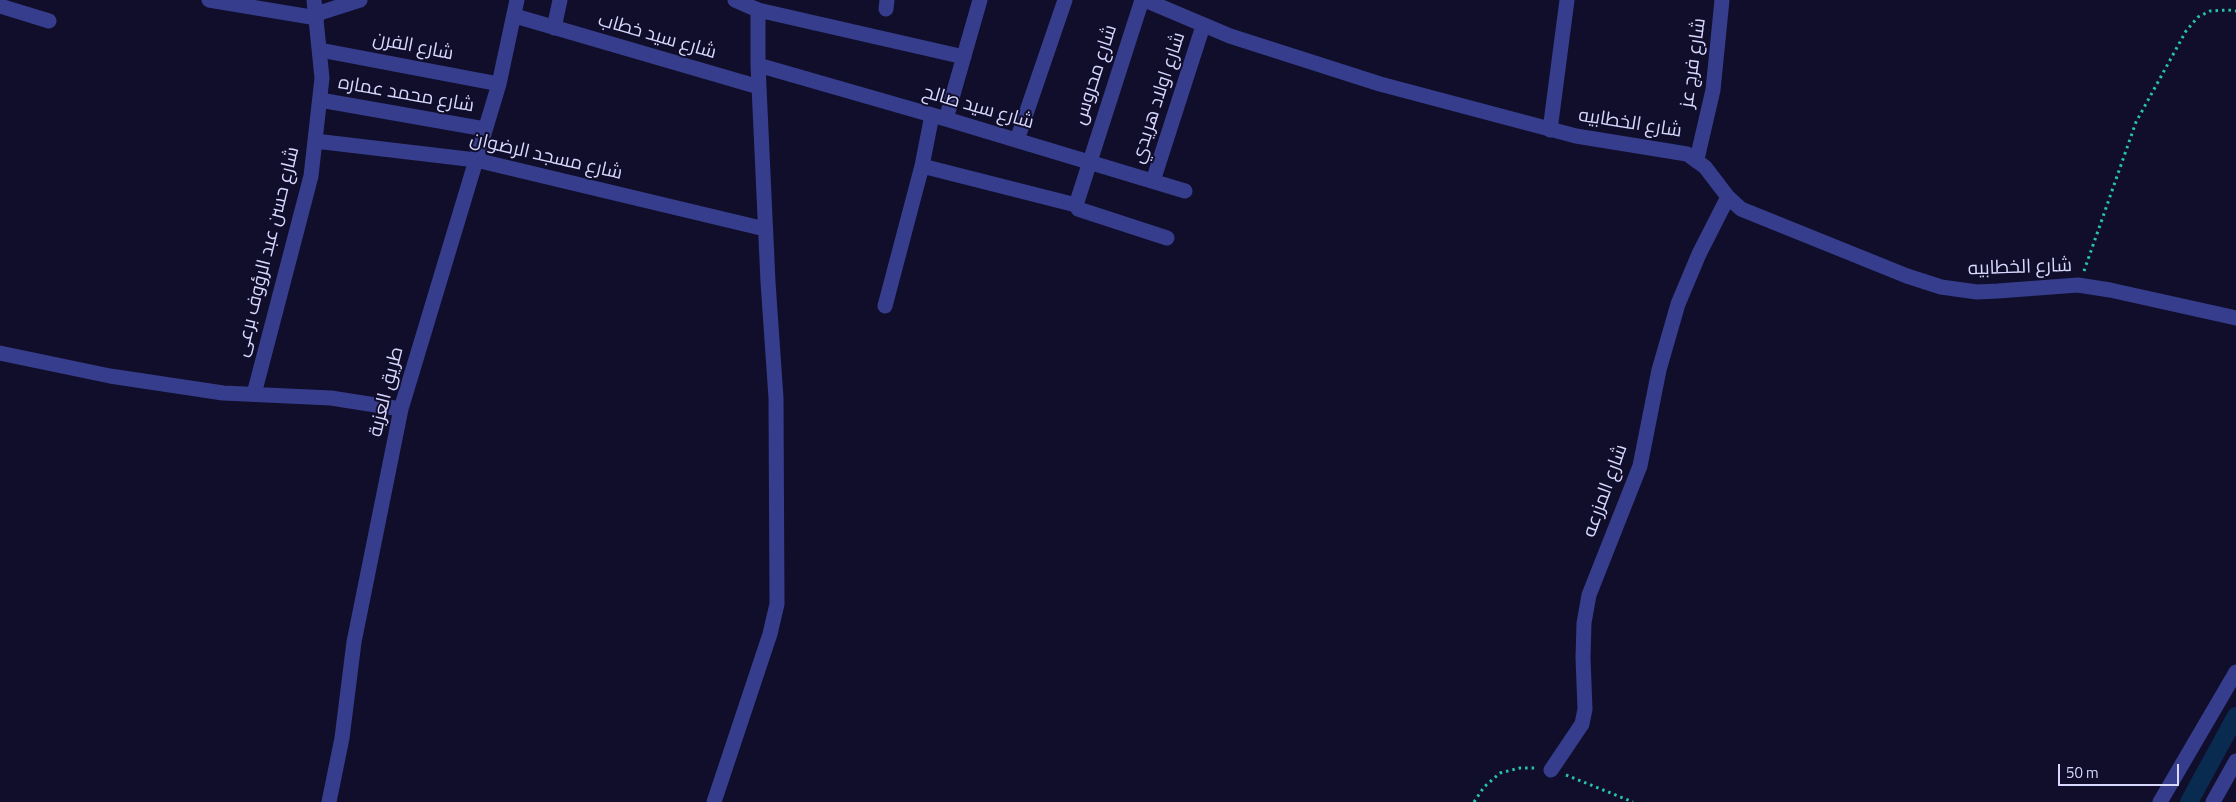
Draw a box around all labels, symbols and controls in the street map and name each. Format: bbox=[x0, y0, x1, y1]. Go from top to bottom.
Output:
street label: شارع سيد خطاب bbox=[595, 9, 719, 65]
street label: شارع فرج عز bbox=[1676, 17, 1712, 109]
street label: شارع محروس bbox=[1069, 22, 1123, 128]
street label: شارع الفرن bbox=[371, 28, 455, 66]
street label: شارع اولاد هريدي bbox=[1127, 29, 1191, 167]
street label: شارع محمد عماره bbox=[336, 72, 476, 118]
street label: شارع سيد صالح bbox=[920, 81, 1036, 135]
street label: شارع الخطابيه bbox=[1577, 105, 1683, 143]
street label: شارع مسجد الرضوان bbox=[468, 128, 624, 186]
street label: شارع حسن عبد الرؤوف برعى bbox=[231, 145, 305, 359]
street label: شارع الخطابيه bbox=[1968, 255, 2072, 281]
street label: طريق العزبة bbox=[365, 345, 409, 439]
street label: شارع المزرعه bbox=[1579, 441, 1633, 541]
scale bar bbox=[2061, 754, 2182, 786]
text: 50 m bbox=[2066, 761, 2099, 784]

